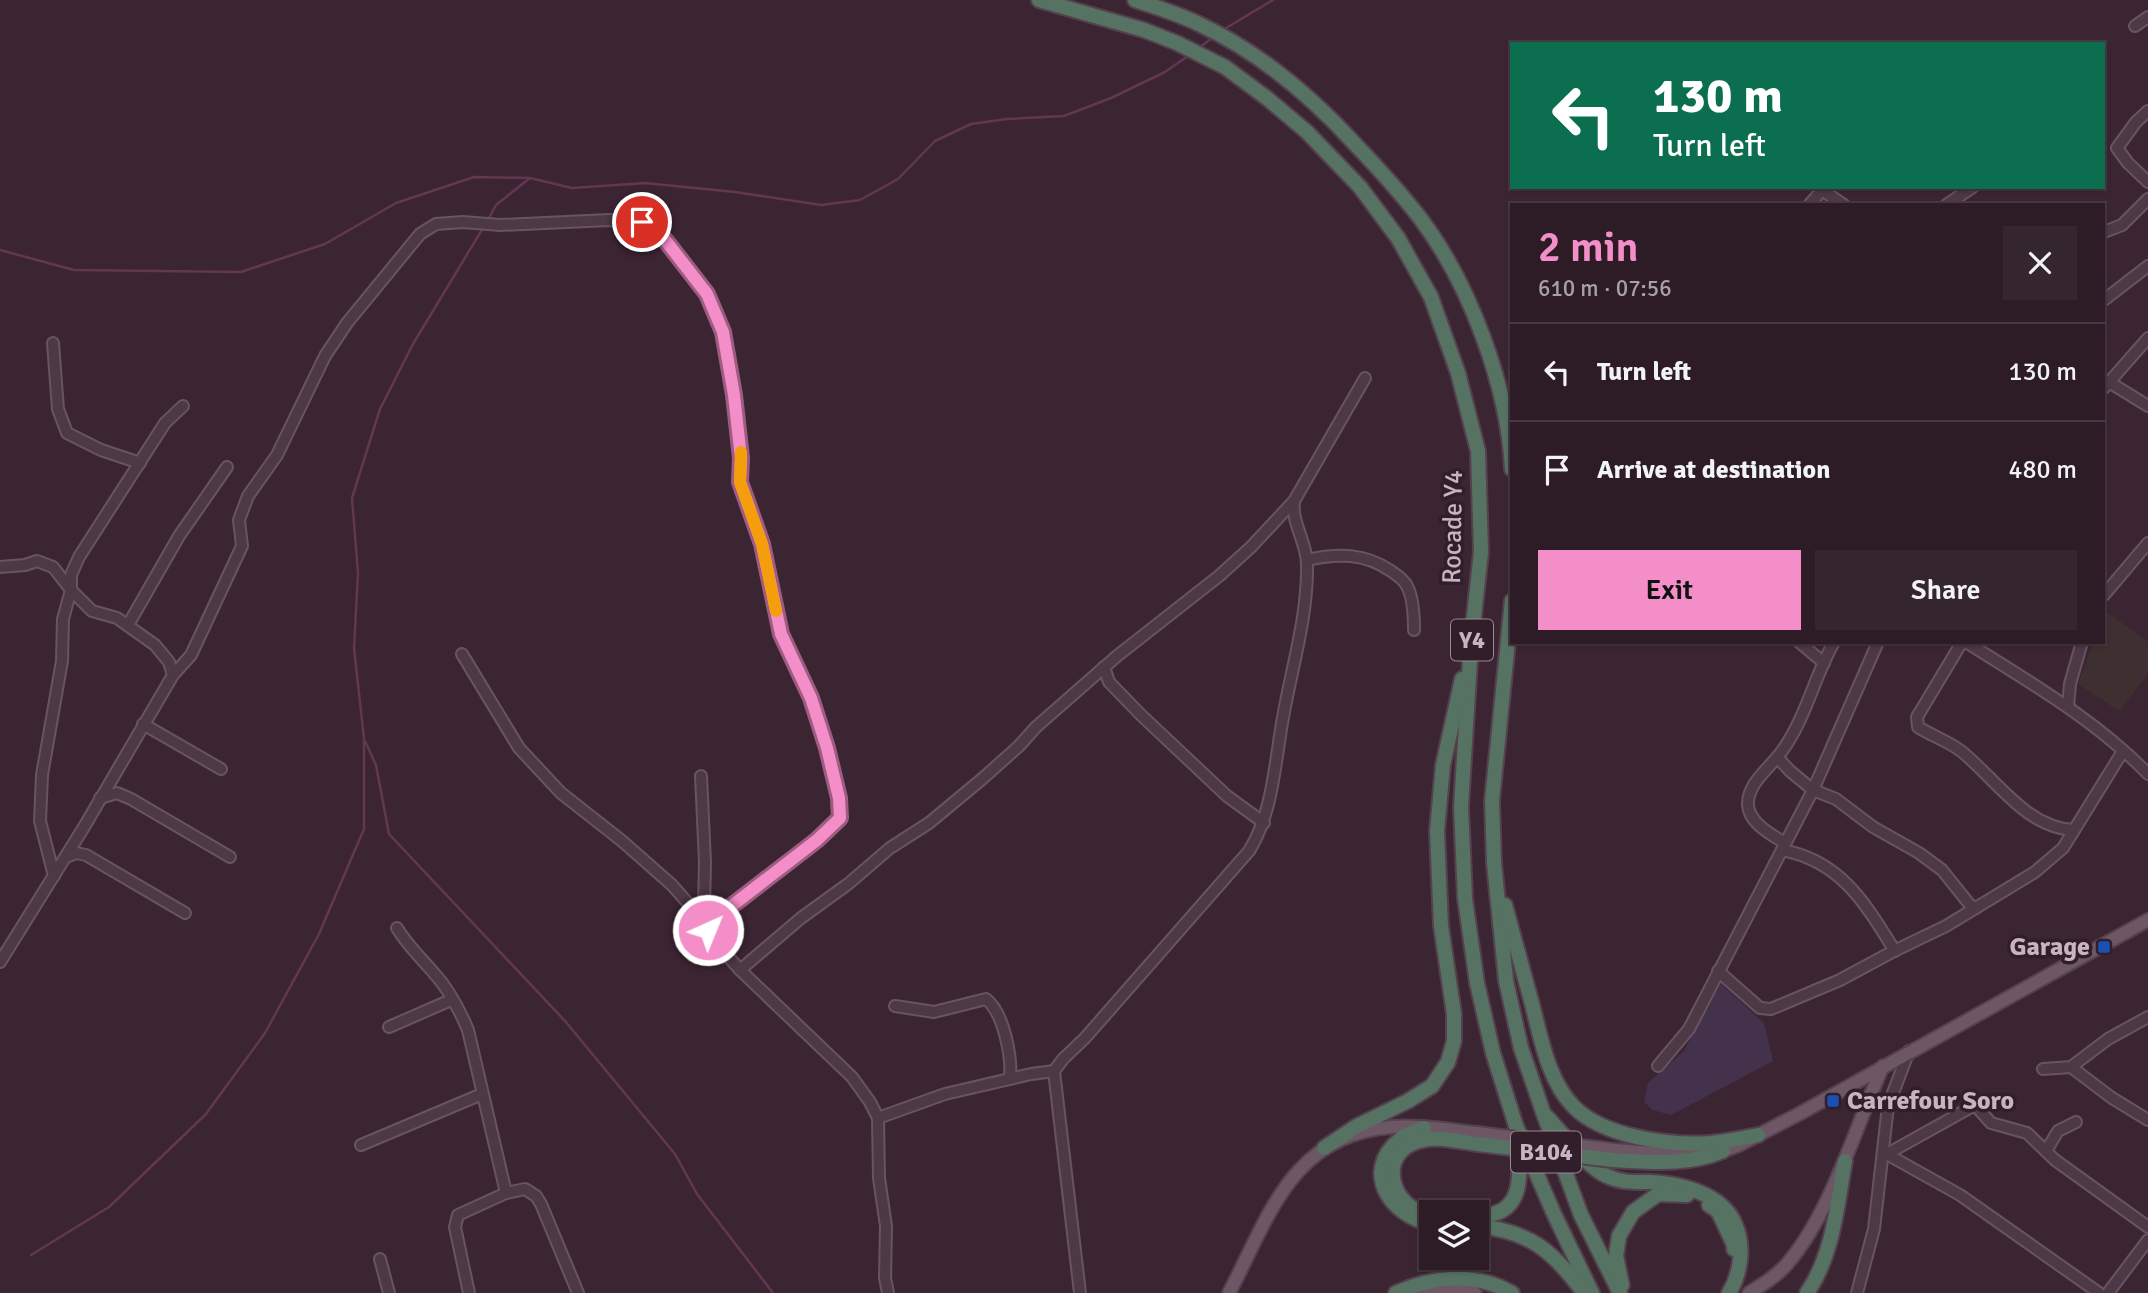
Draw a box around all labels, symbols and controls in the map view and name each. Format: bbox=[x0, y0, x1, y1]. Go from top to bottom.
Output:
text: 130 m bbox=[1653, 66, 1783, 126]
icon: left bbox=[1538, 70, 1629, 161]
text: Turn left bbox=[1653, 126, 1766, 165]
pin bbox=[612, 192, 672, 252]
icon: arrive bbox=[623, 203, 661, 241]
text: 2 min bbox=[1538, 222, 1639, 273]
button: close bbox=[2003, 226, 2077, 300]
text: 610 m · 07:56 bbox=[1538, 274, 1672, 303]
icon: left bbox=[1538, 353, 1576, 391]
text: Turn left bbox=[1597, 356, 1691, 388]
text: 130 m bbox=[2008, 356, 2077, 388]
icon: arrive bbox=[1538, 451, 1576, 489]
text: Arrive at destination bbox=[1597, 454, 1830, 486]
text: 480 m bbox=[2008, 454, 2077, 486]
street label: Rocade Y4 bbox=[1436, 470, 1470, 584]
button: Exit bbox=[1538, 550, 1801, 630]
button: Share bbox=[1815, 550, 2077, 630]
road number: Y4 bbox=[1451, 620, 1493, 660]
position arrow bbox=[671, 893, 745, 967]
place label: Garage bbox=[2009, 931, 2090, 963]
marker: Garage bbox=[2096, 939, 2112, 955]
place label: Carrefour Soro bbox=[1847, 1085, 2014, 1117]
marker: Carrefour Soro bbox=[1825, 1093, 1841, 1109]
road number: B104 bbox=[1511, 1132, 1581, 1172]
map controls bbox=[1419, 1200, 1489, 1270]
button: layers bbox=[1419, 1200, 1489, 1270]

